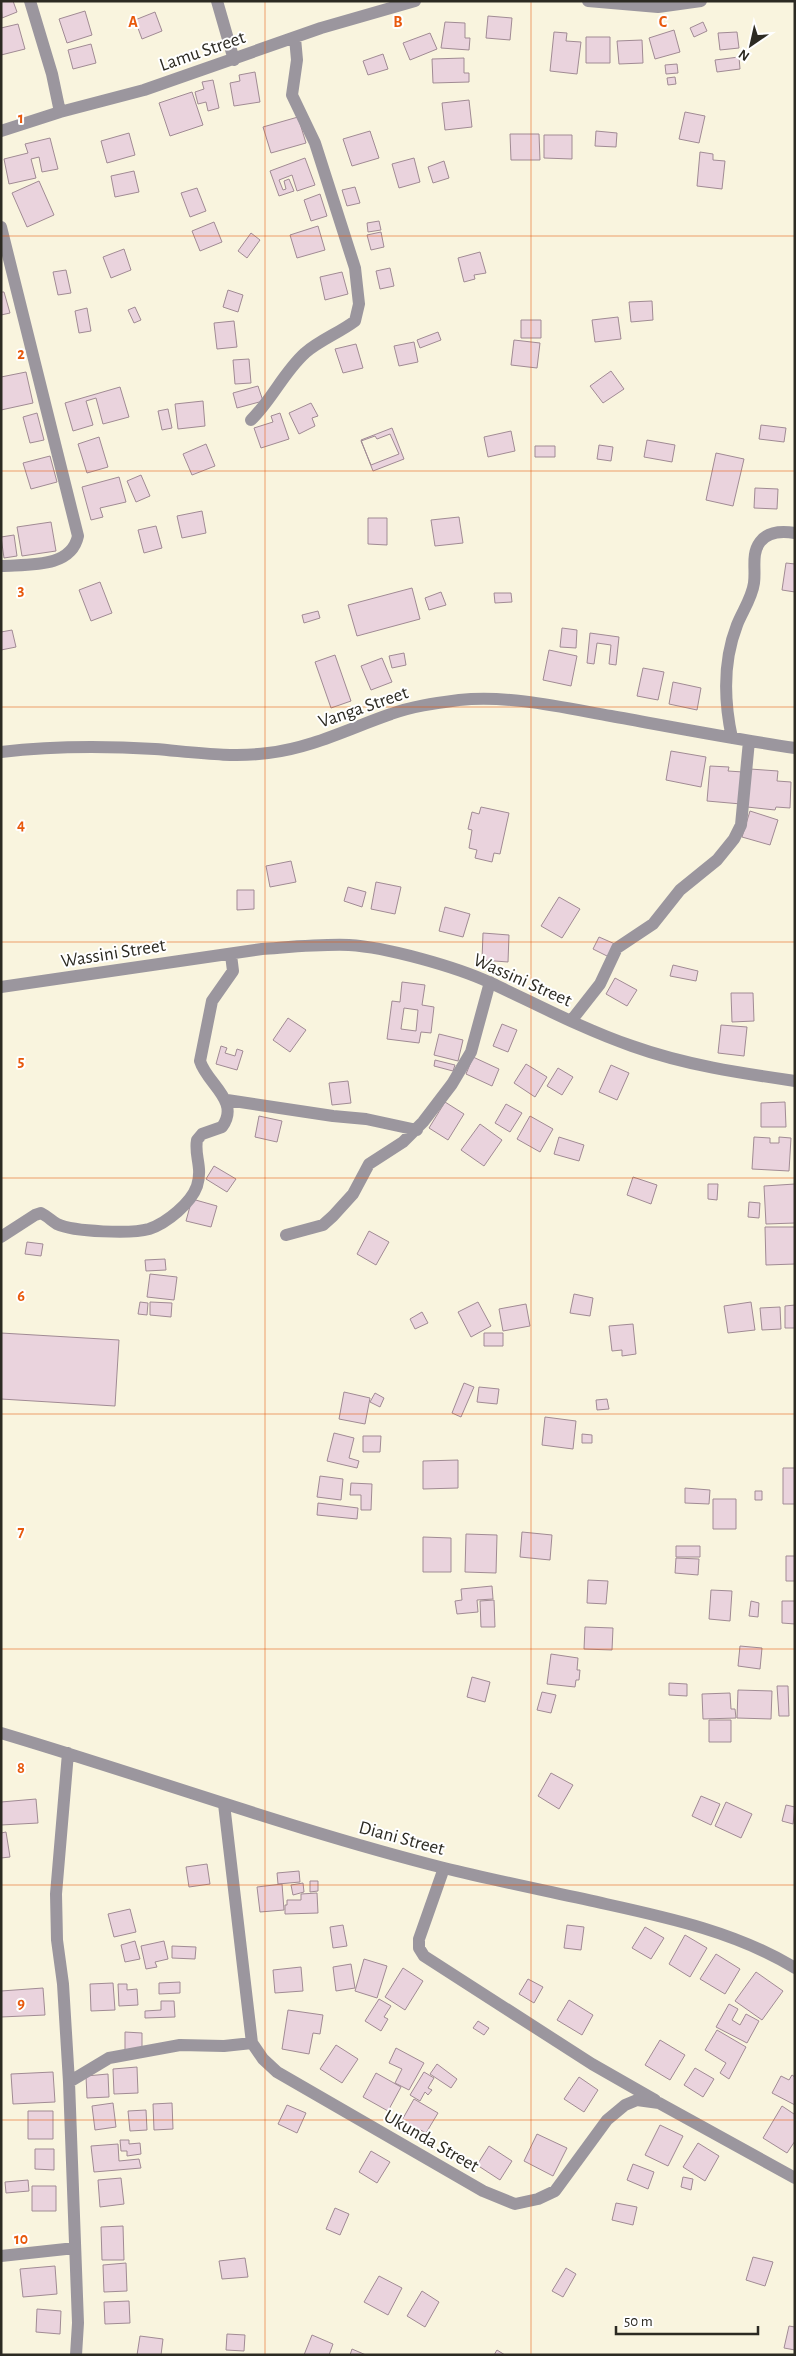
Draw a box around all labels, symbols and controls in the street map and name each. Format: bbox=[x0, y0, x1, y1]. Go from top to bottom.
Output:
text: A bbox=[128, 14, 138, 30]
text: B bbox=[393, 14, 403, 30]
text: C bbox=[659, 14, 668, 30]
north arrow bbox=[726, 20, 776, 70]
street label: Lamu Street bbox=[157, 28, 248, 75]
text: N bbox=[736, 46, 752, 63]
text: 1 bbox=[18, 110, 24, 126]
text: 2 bbox=[17, 346, 25, 362]
text: 3 bbox=[18, 582, 25, 598]
street label: Vanga Street bbox=[316, 683, 411, 732]
text: 4 bbox=[17, 817, 25, 833]
street label: Wassini Street bbox=[60, 936, 167, 971]
street label: Wassini Street bbox=[470, 950, 575, 1011]
text: 5 bbox=[18, 1053, 25, 1069]
text: 6 bbox=[17, 1288, 25, 1304]
text: 7 bbox=[18, 1524, 25, 1540]
text: 8 bbox=[17, 1760, 25, 1776]
street label: Diani Street bbox=[357, 1818, 446, 1859]
text: 9 bbox=[17, 1995, 25, 2011]
street label: Ukunda Street bbox=[380, 2106, 482, 2176]
text: 10 bbox=[14, 2231, 28, 2247]
scale bar bbox=[616, 2304, 758, 2336]
text: 50 m bbox=[624, 2314, 653, 2329]

